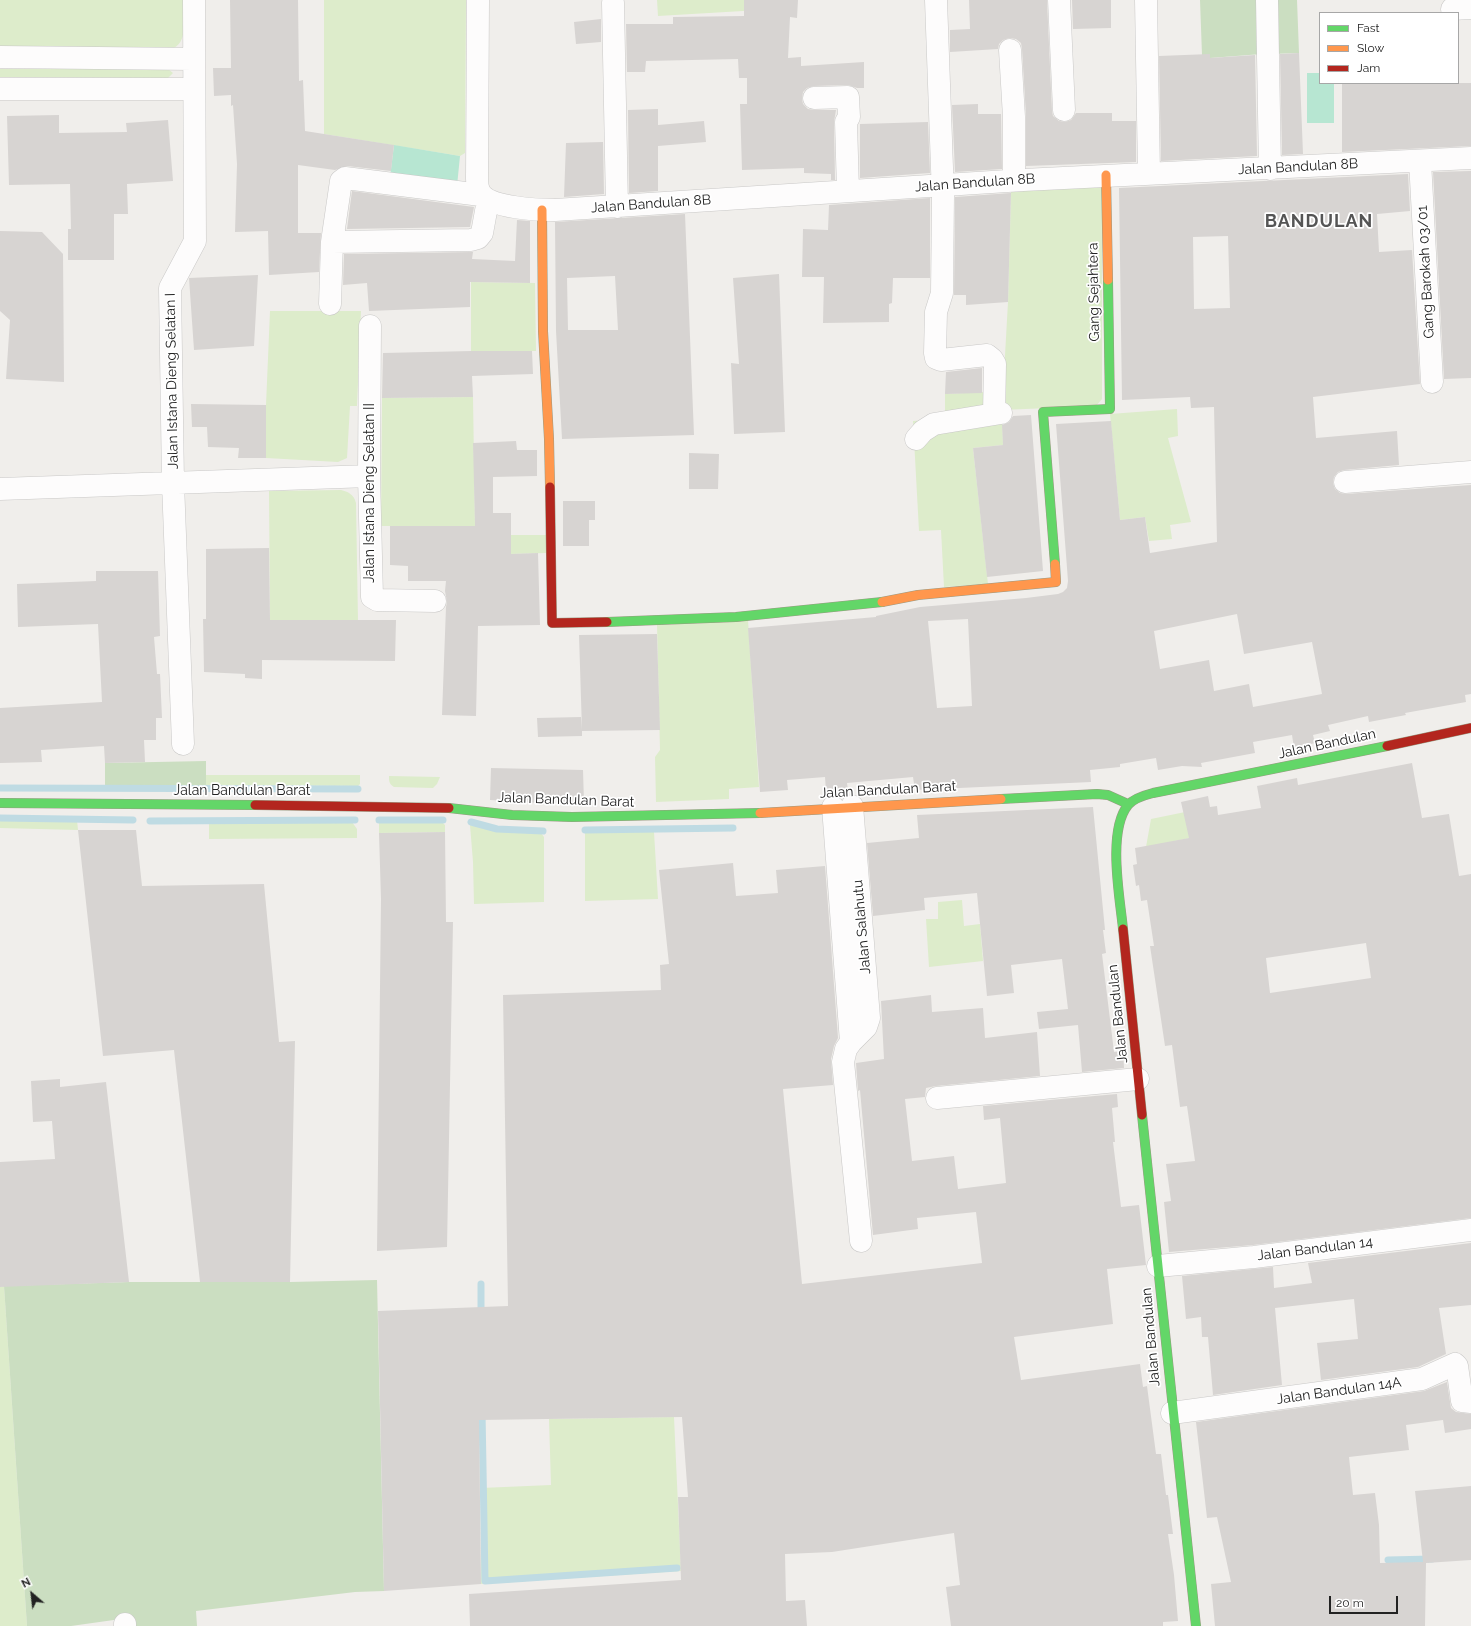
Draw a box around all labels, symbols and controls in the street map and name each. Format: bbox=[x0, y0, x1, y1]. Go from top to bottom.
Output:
legend bbox=[1319, 12, 1459, 84]
text: Fast bbox=[1357, 21, 1380, 35]
text: Slow bbox=[1357, 41, 1384, 55]
text: Jam bbox=[1357, 61, 1380, 75]
street label: Jalan Bandulan 8B bbox=[1237, 155, 1359, 179]
street label: Jalan Bandulan 8B bbox=[914, 170, 1036, 196]
street label: Jalan Bandulan 8B bbox=[590, 191, 712, 217]
street label: Gang Barokah 03/01 bbox=[1414, 205, 1438, 339]
district label: BANDULAN bbox=[1265, 211, 1373, 233]
street label: Gang Sejahtera bbox=[1085, 242, 1103, 342]
street label: Jalan Istana Dieng Selatan I bbox=[162, 293, 182, 469]
street label: Jalan Istana Dieng Selatan II bbox=[362, 403, 378, 583]
street label: Jalan Bandulan bbox=[1277, 725, 1377, 763]
street label: Jalan Bandulan Barat bbox=[819, 778, 957, 802]
street label: Jalan Bandulan Barat bbox=[174, 783, 310, 799]
street label: Jalan Bandulan Barat bbox=[497, 789, 635, 811]
street label: Jalan Salahutu bbox=[850, 879, 874, 975]
street label: Jalan Bandulan bbox=[1104, 964, 1132, 1064]
street label: Jalan Bandulan 14 bbox=[1256, 1234, 1374, 1264]
street label: Jalan Bandulan bbox=[1138, 1287, 1164, 1387]
street label: Jalan Bandulan 14A bbox=[1276, 1374, 1402, 1408]
north arrow bbox=[12, 1574, 52, 1614]
text: N bbox=[19, 1575, 33, 1591]
scale bar bbox=[1331, 1588, 1400, 1614]
text: 20 m bbox=[1336, 1596, 1364, 1610]

